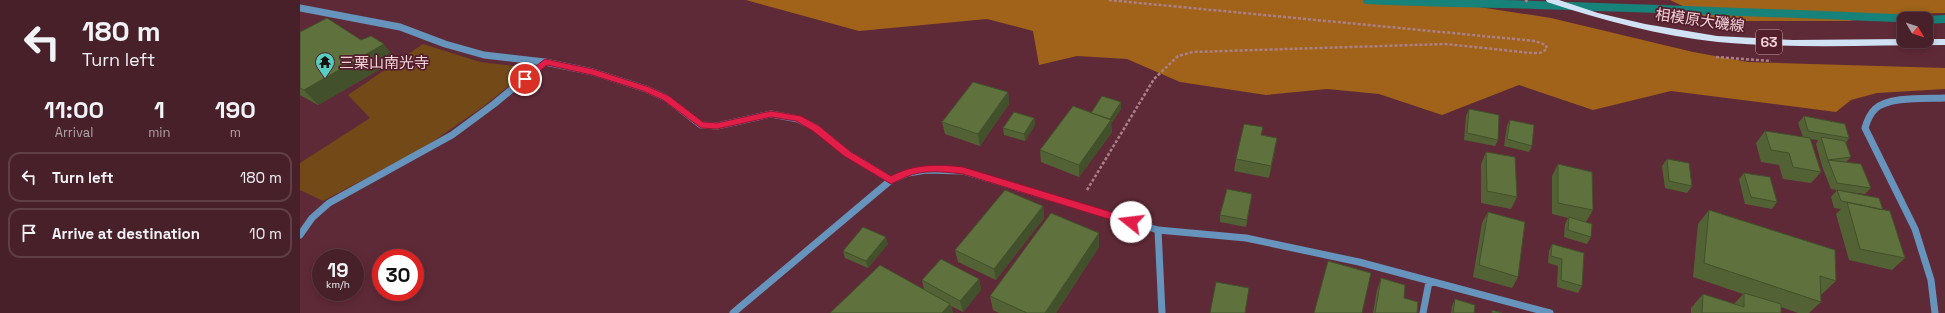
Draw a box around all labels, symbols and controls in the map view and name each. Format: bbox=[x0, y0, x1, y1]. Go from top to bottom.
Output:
street label: 相模原大磯線 bbox=[1654, 4, 1746, 36]
north arrow bbox=[1897, 12, 1933, 48]
map controls bbox=[1897, 12, 1933, 48]
text: 180 m bbox=[82, 13, 161, 49]
icon: left bbox=[16, 16, 68, 68]
road number: 63 bbox=[1756, 30, 1782, 54]
text: Turn left bbox=[82, 48, 155, 71]
temple icon: 三栗山南光寺 bbox=[314, 51, 336, 79]
place label: 三栗山南光寺 bbox=[339, 53, 429, 72]
pin bbox=[508, 62, 542, 96]
icon: arrive bbox=[514, 68, 536, 90]
text: 11:00 bbox=[44, 94, 104, 125]
text: 1 bbox=[154, 94, 165, 125]
text: 190 bbox=[215, 94, 256, 125]
text: Arrival bbox=[55, 124, 93, 141]
text: min bbox=[148, 124, 171, 141]
text: m bbox=[230, 124, 241, 141]
icon: left bbox=[18, 166, 40, 188]
text: Turn left bbox=[52, 168, 114, 187]
text: 180 m bbox=[240, 168, 282, 187]
position arrow bbox=[1110, 201, 1152, 243]
icon: arrive bbox=[18, 222, 40, 244]
text: Arrive at destination bbox=[52, 224, 200, 243]
text: 10 m bbox=[249, 224, 282, 243]
speed limit sign: 30 bbox=[372, 249, 424, 301]
text: 19 bbox=[327, 257, 349, 283]
text: km/h bbox=[326, 278, 350, 291]

